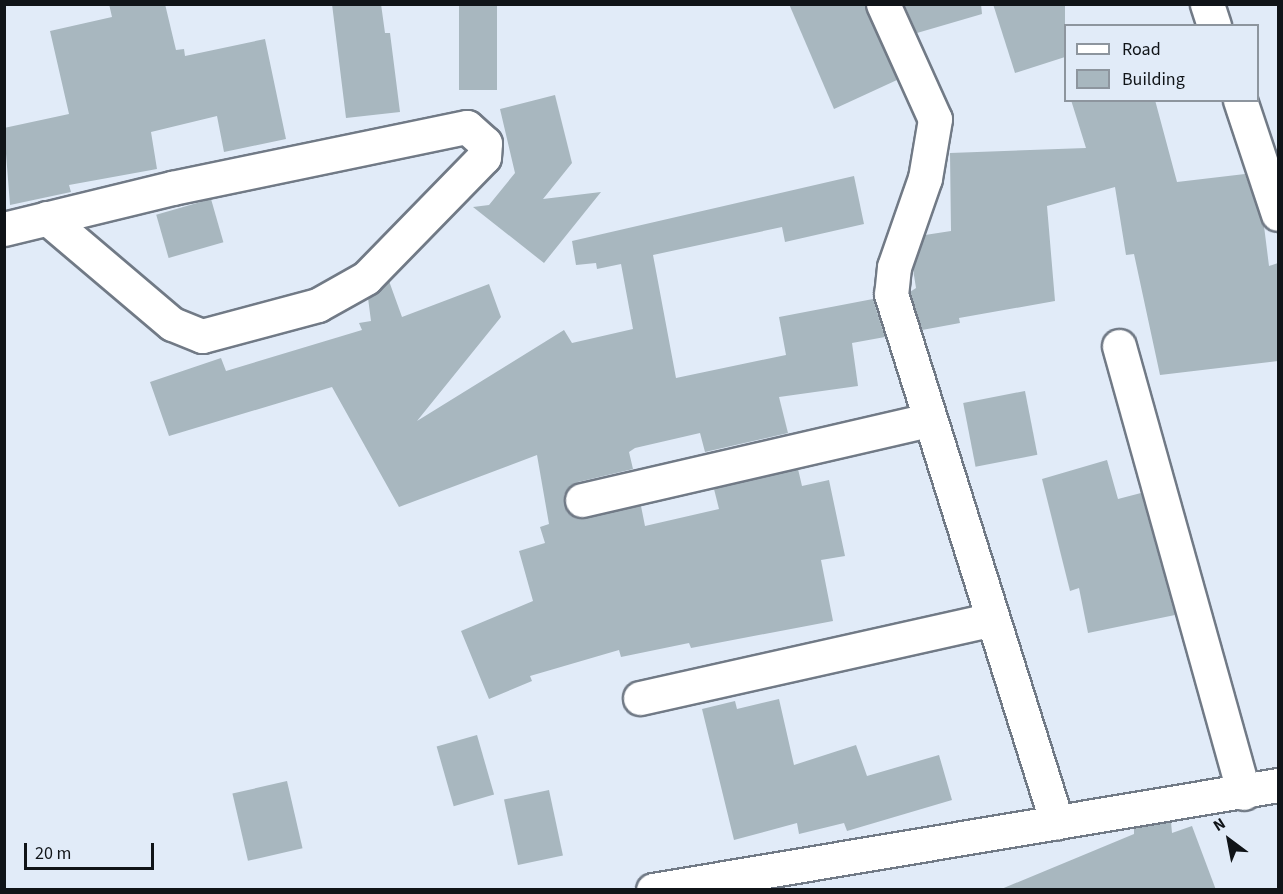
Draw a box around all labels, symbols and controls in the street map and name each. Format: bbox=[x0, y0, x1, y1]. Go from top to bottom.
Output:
legend bbox=[1064, 24, 1259, 102]
text: Road bbox=[1122, 37, 1161, 62]
text: Building bbox=[1122, 67, 1185, 92]
north arrow bbox=[1199, 810, 1259, 870]
text: N bbox=[1209, 813, 1230, 837]
scale bar bbox=[27, 831, 158, 869]
text: 20 m bbox=[35, 841, 71, 866]

